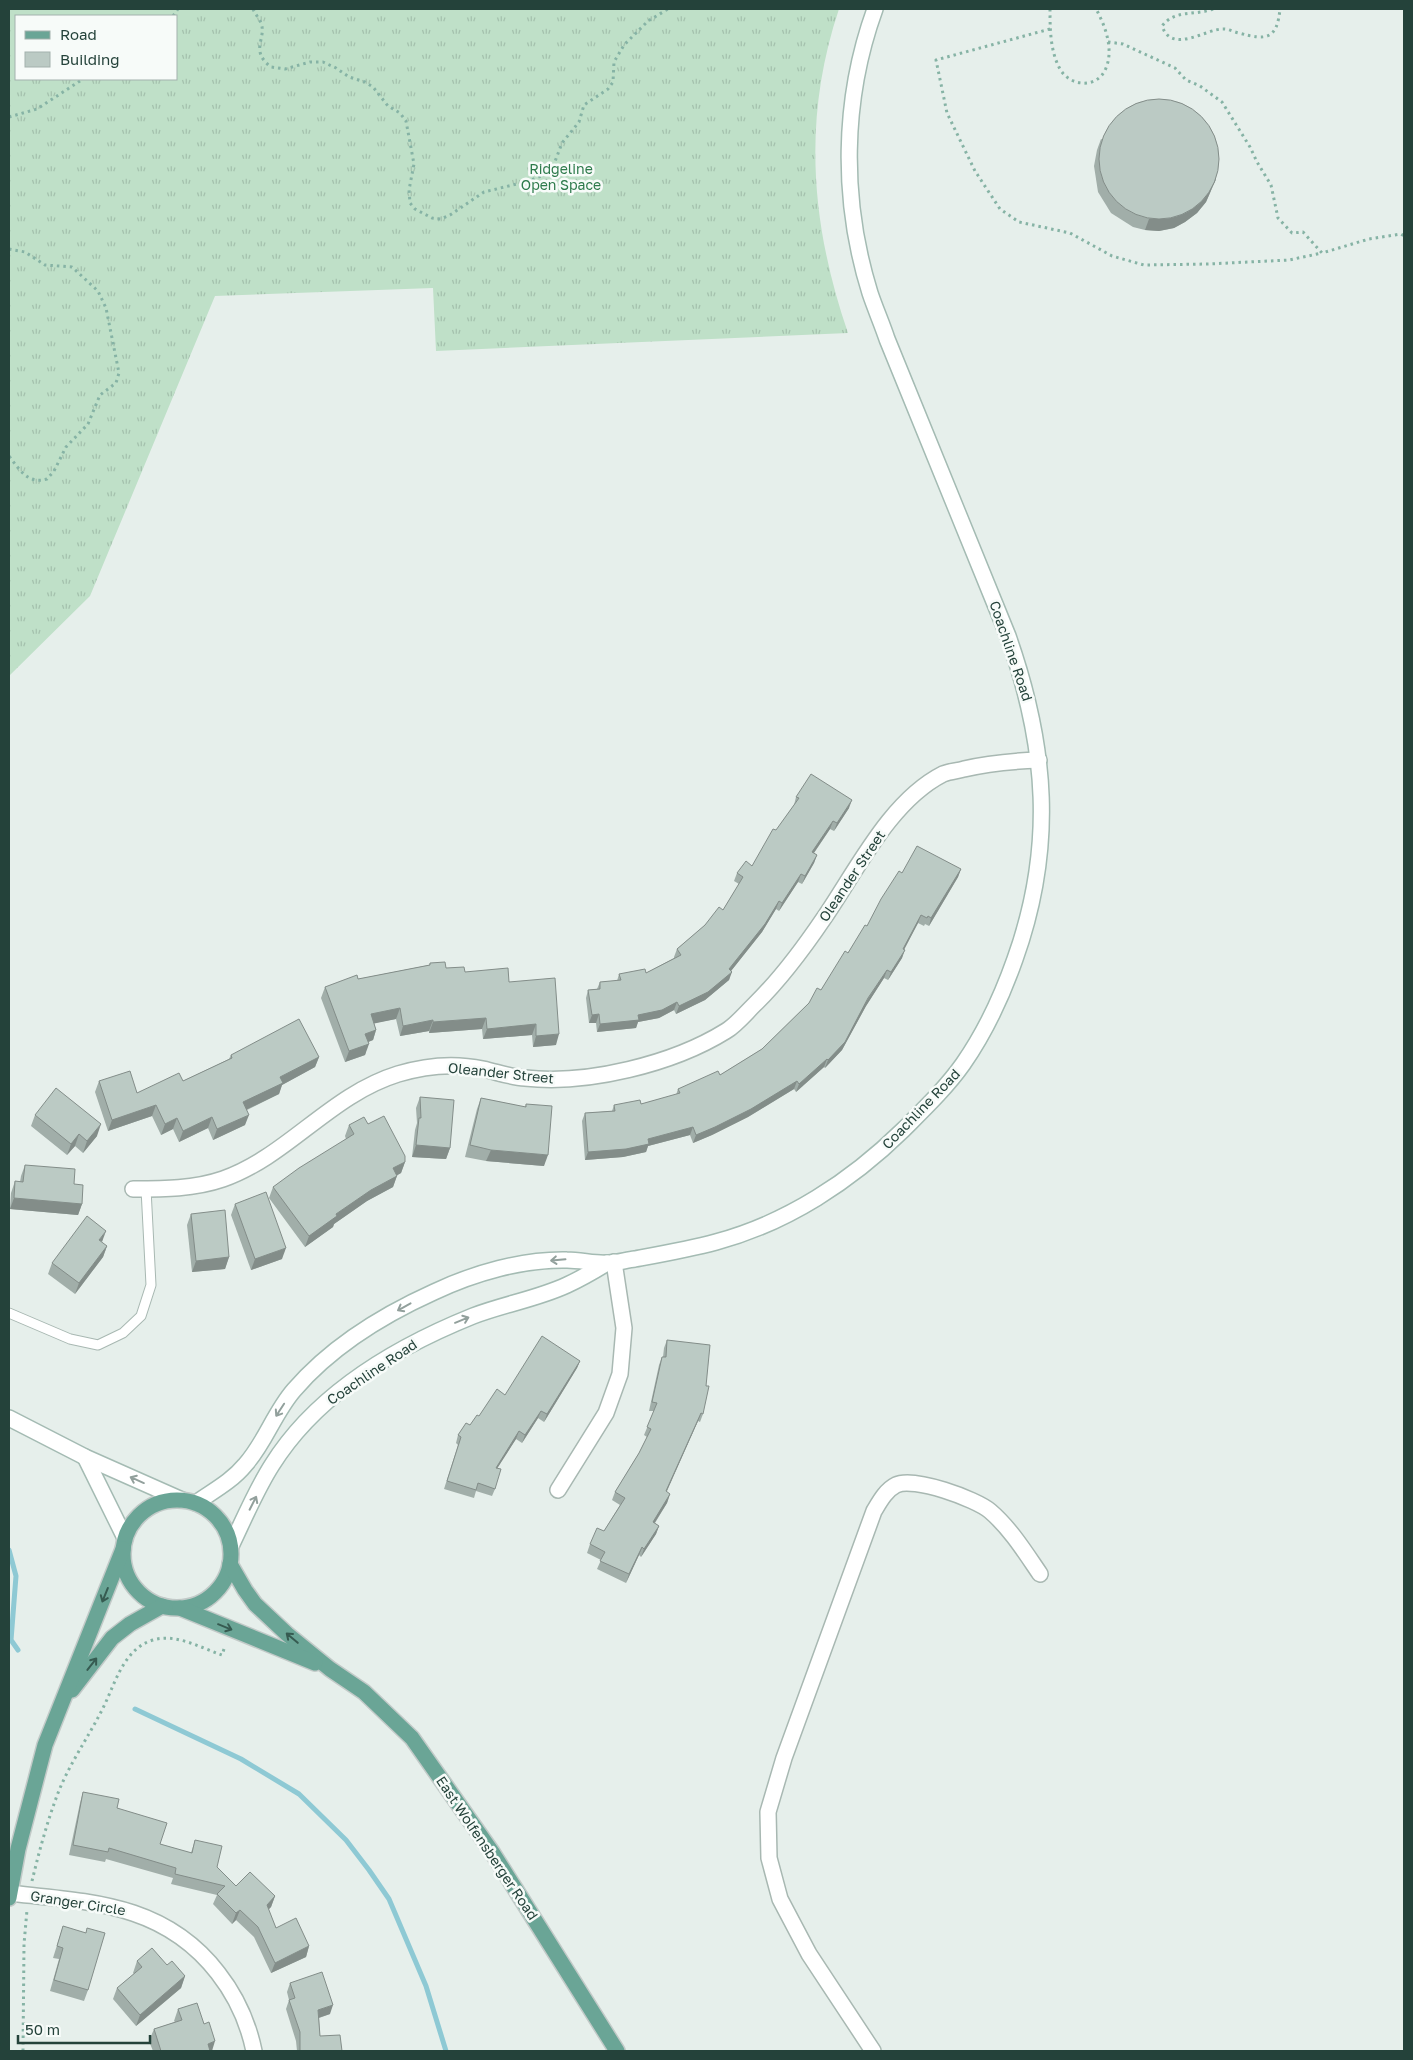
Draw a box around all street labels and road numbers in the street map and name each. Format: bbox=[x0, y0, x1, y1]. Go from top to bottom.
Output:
street label: Coachline Road bbox=[986, 599, 1037, 703]
street label: Oleander Street bbox=[815, 827, 888, 925]
street label: Oleander Street bbox=[447, 1058, 555, 1087]
street label: Coachline Road bbox=[878, 1065, 963, 1152]
street label: Coachline Road bbox=[324, 1335, 420, 1408]
street label: East Wolfensberger Road bbox=[433, 1773, 542, 1923]
street label: Granger Circle bbox=[29, 1887, 127, 1918]

